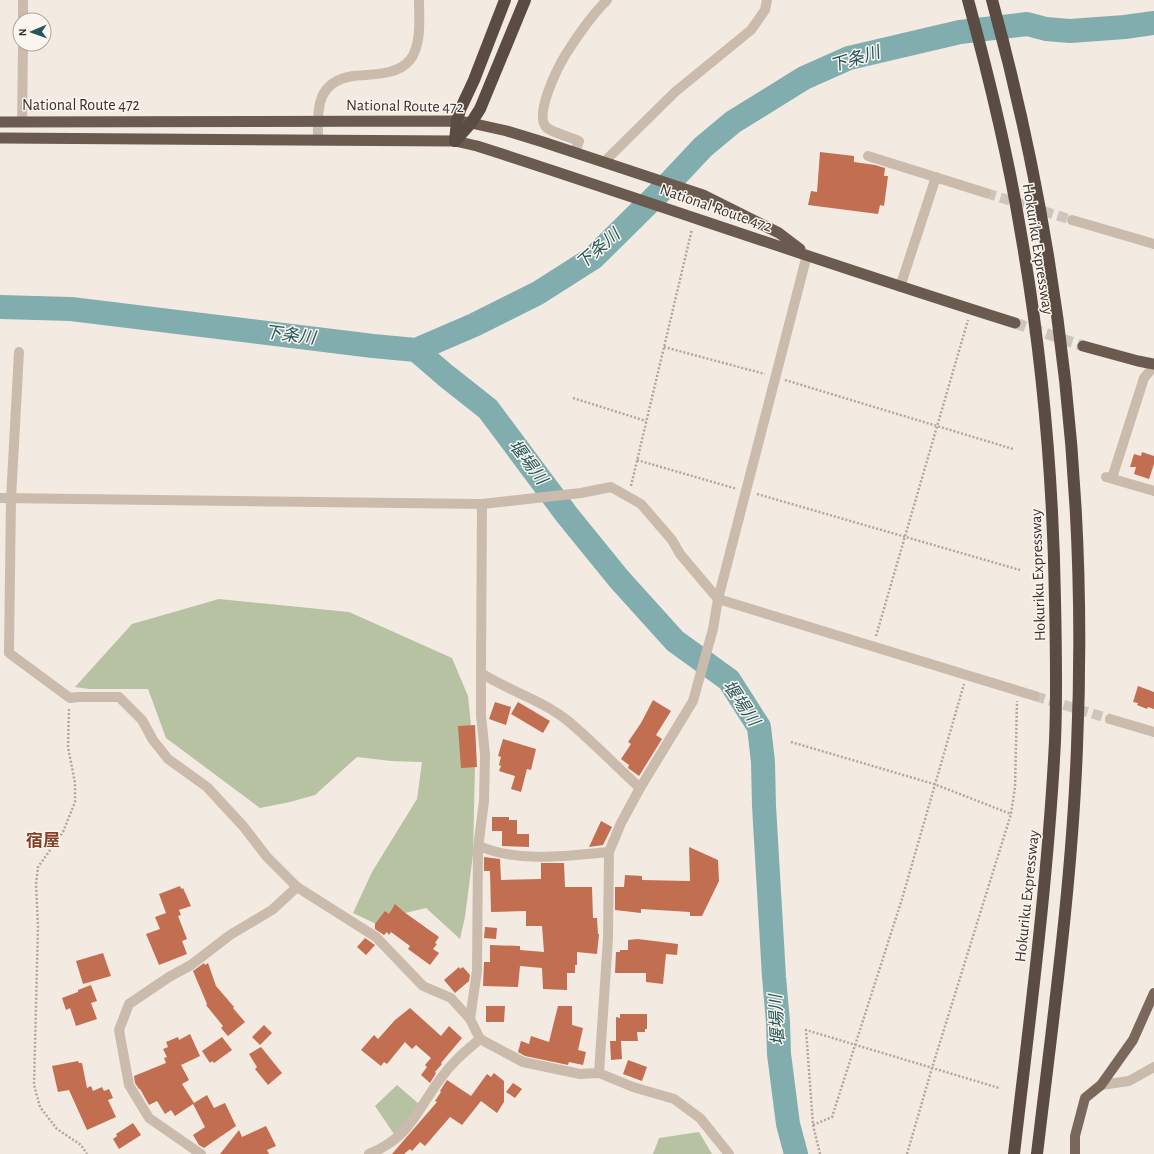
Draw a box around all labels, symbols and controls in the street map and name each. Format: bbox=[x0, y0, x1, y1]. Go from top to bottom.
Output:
north arrow bbox=[12, 12, 52, 52]
text: N bbox=[17, 28, 28, 36]
water label: 下条川 bbox=[828, 42, 884, 75]
street label: National Route 472 bbox=[22, 97, 140, 113]
street label: National Route 472 bbox=[346, 97, 464, 115]
street label: National Route 472 bbox=[658, 181, 774, 235]
street label: Hokuriku Expressway bbox=[1019, 182, 1056, 316]
water label: 下条川 bbox=[573, 224, 624, 272]
water label: 下条川 bbox=[264, 322, 318, 347]
water label: 堰場川 bbox=[506, 436, 552, 489]
street label: Hokuriku Expressway bbox=[1028, 508, 1049, 641]
water label: 堰場川 bbox=[720, 677, 764, 731]
street label: Hokuriku Expressway bbox=[1012, 829, 1043, 963]
district label: 宿屋 bbox=[26, 832, 60, 849]
water label: 堰場川 bbox=[766, 992, 787, 1046]

